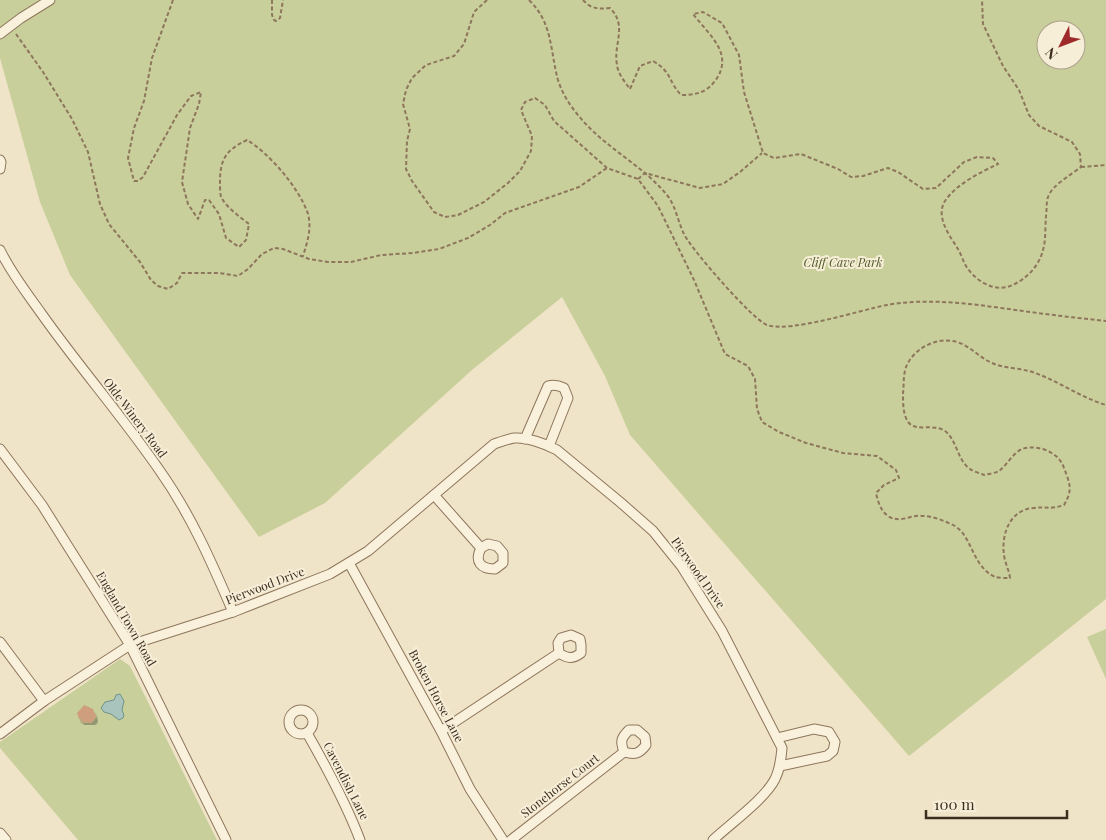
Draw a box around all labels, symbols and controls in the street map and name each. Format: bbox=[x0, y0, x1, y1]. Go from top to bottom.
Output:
north arrow bbox=[1036, 20, 1086, 70]
text: N bbox=[1041, 44, 1061, 64]
park label: Cliff Cave Park bbox=[804, 254, 882, 270]
street label: Olde Winery Road bbox=[100, 374, 171, 461]
street label: Pierwood Drive bbox=[668, 534, 729, 611]
street label: Pierwood Drive bbox=[223, 563, 307, 608]
street label: England Town Road bbox=[93, 568, 161, 669]
street label: Broken Horse Lane bbox=[406, 646, 468, 745]
street label: Cavendish Lane bbox=[320, 739, 373, 822]
street label: Stonehorse Court bbox=[517, 749, 602, 821]
scale bar bbox=[926, 788, 1067, 820]
text: 100 m bbox=[934, 794, 975, 814]

